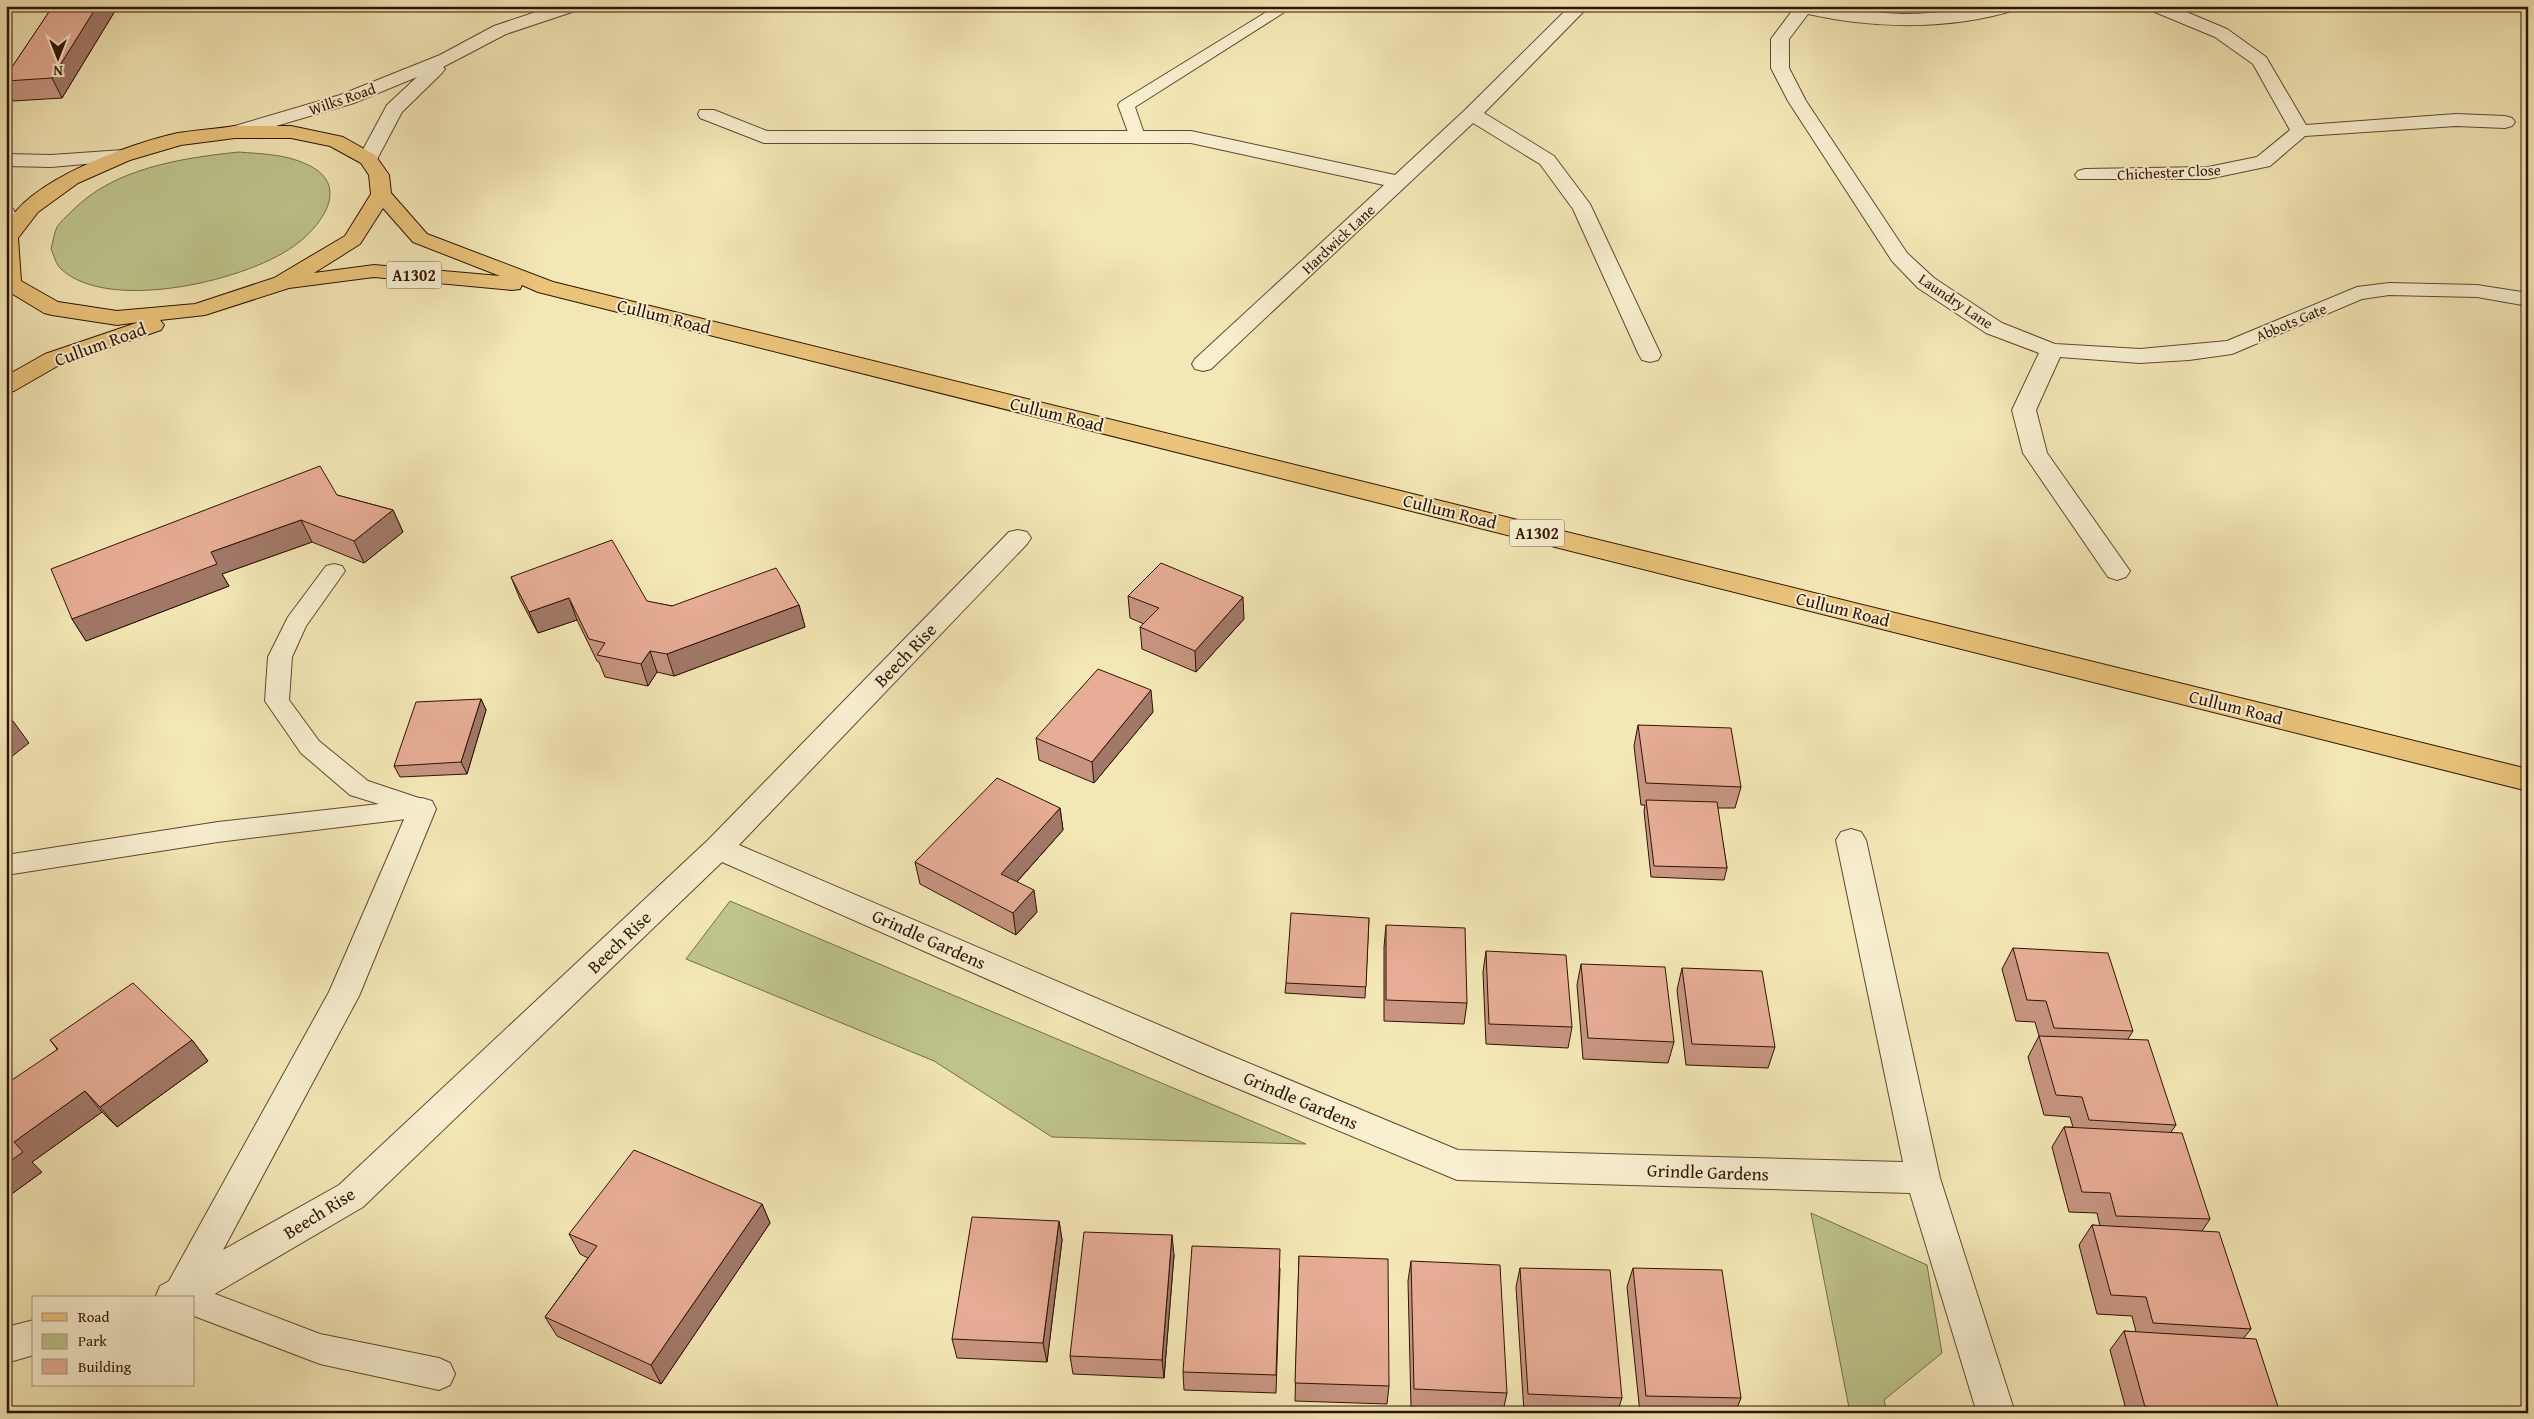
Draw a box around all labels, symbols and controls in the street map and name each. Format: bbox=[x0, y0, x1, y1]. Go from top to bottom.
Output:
north arrow bbox=[32, 32, 82, 82]
text: N bbox=[53, 61, 63, 81]
street label: Wilks Road bbox=[306, 78, 378, 120]
street label: Chichester Close bbox=[2117, 159, 2221, 185]
street label: Hardwick Lane bbox=[1297, 200, 1379, 278]
road number: A1302 bbox=[386, 262, 442, 288]
street label: Laundry Lane bbox=[1915, 268, 1997, 334]
street label: Cullum Road bbox=[614, 291, 714, 341]
street label: Abbots Gate bbox=[2252, 298, 2330, 346]
street label: Cullum Road bbox=[50, 315, 150, 373]
street label: Cullum Road bbox=[1007, 389, 1107, 439]
street label: Cullum Road bbox=[1400, 486, 1500, 536]
road number: A1302 bbox=[1510, 520, 1564, 546]
street label: Cullum Road bbox=[1793, 584, 1893, 634]
street label: Beech Rise bbox=[868, 617, 942, 693]
street label: Cullum Road bbox=[2186, 682, 2286, 732]
street label: Grindle Gardens bbox=[868, 902, 990, 976]
street label: Beech Rise bbox=[581, 905, 657, 979]
street label: Grindle Gardens bbox=[1240, 1064, 1362, 1136]
street label: Grindle Gardens bbox=[1647, 1156, 1769, 1188]
street label: Beech Rise bbox=[278, 1180, 360, 1246]
legend bbox=[32, 1296, 195, 1386]
text: Road bbox=[78, 1306, 109, 1327]
text: Park bbox=[78, 1330, 107, 1351]
text: Building bbox=[78, 1356, 132, 1377]

